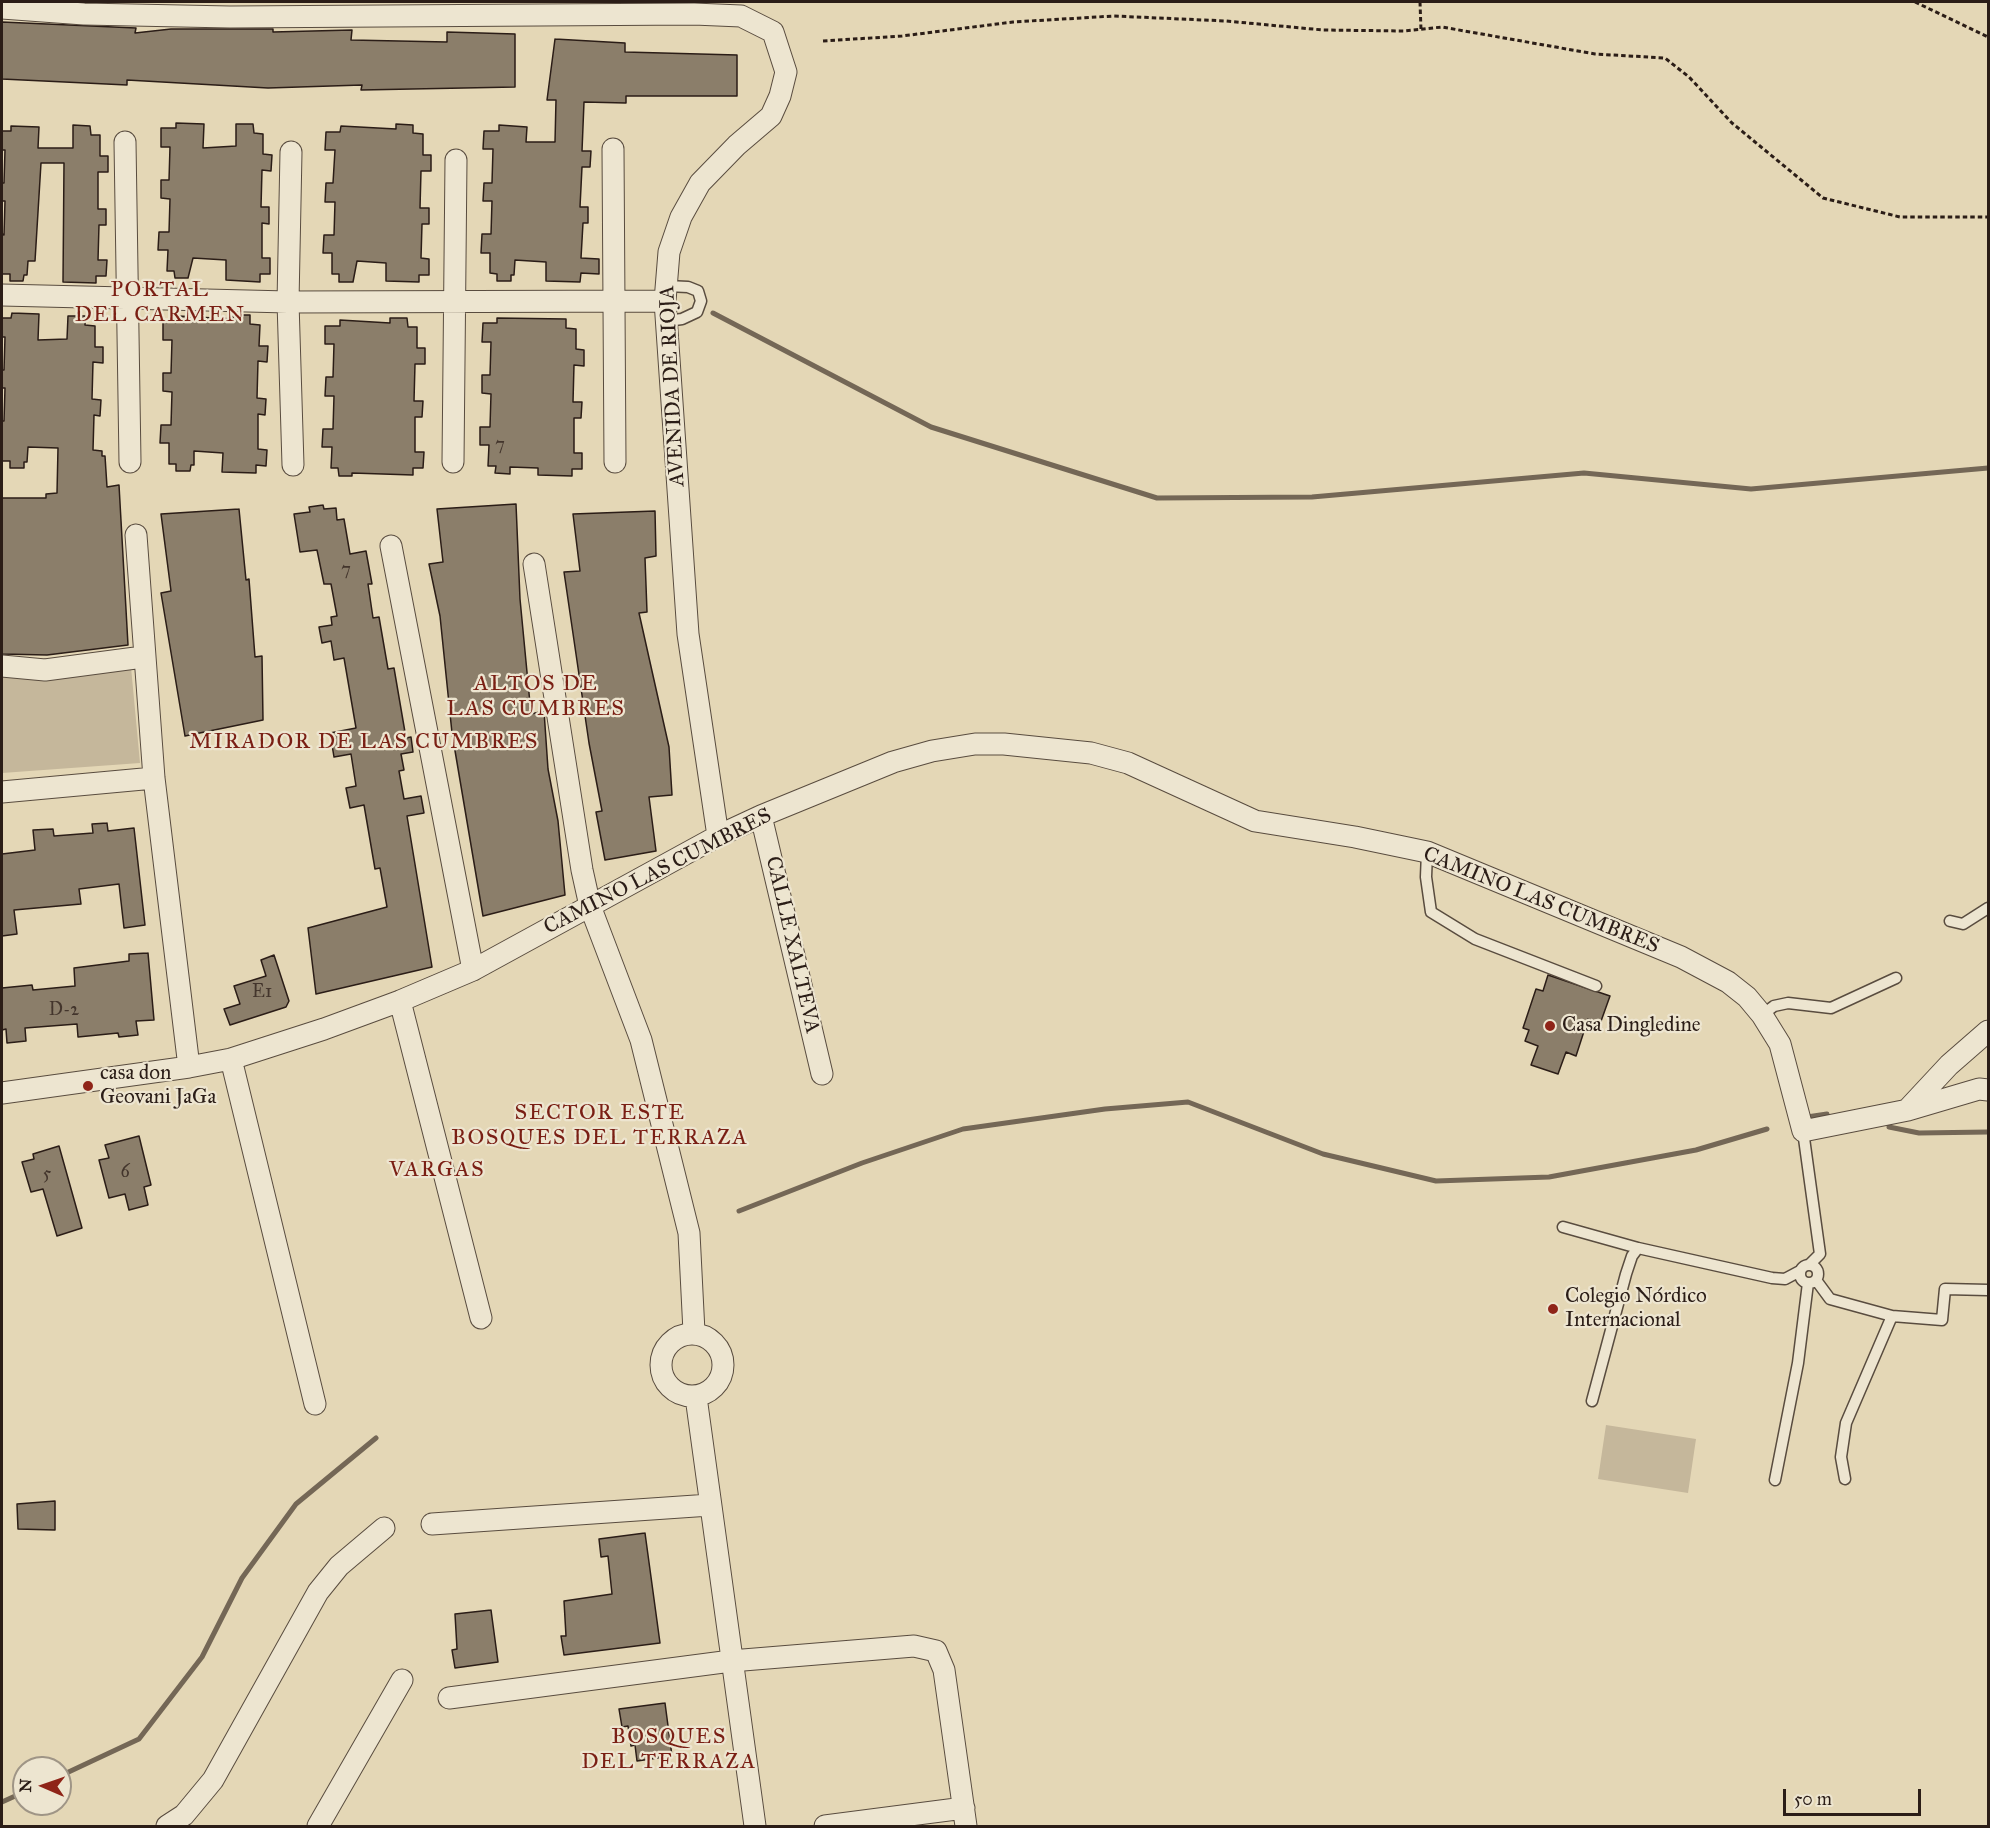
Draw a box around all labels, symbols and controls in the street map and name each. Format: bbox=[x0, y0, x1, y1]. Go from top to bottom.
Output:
district label: PORTAL DEL CARMEN bbox=[74, 278, 246, 330]
street label: AVENIDA DE RIOJA bbox=[655, 285, 691, 487]
house number: 7 bbox=[495, 435, 505, 457]
house number: 7 bbox=[341, 560, 351, 582]
district label: ALTOS DE LAS CUMBRES bbox=[447, 672, 625, 724]
district label: MIRADOR DE LAS CUMBRES bbox=[189, 730, 539, 756]
street label: CAMINO LAS CUMBRES bbox=[540, 803, 776, 941]
street label: CAMINO LAS CUMBRES bbox=[1419, 842, 1663, 960]
street label: CALLE XALTEVA bbox=[759, 854, 825, 1036]
house number: E1 bbox=[252, 982, 272, 1004]
house number: D-2 bbox=[49, 1000, 79, 1022]
place label: Casa Dingledine bbox=[1562, 1013, 1701, 1039]
marker: Casa Dingledine bbox=[1543, 1019, 1557, 1033]
place label: casa don Geovani JaGa bbox=[100, 1061, 216, 1111]
marker: casa don Geovani JaGa bbox=[81, 1079, 95, 1093]
district label: SECTOR ESTE BOSQUES DEL TERRAZA bbox=[451, 1101, 749, 1152]
district label: VARGAS bbox=[389, 1158, 485, 1184]
house number: 6 bbox=[120, 1162, 130, 1184]
house number: 5 bbox=[43, 1164, 51, 1186]
place label: Colegio Nórdico Internacional bbox=[1565, 1284, 1707, 1334]
marker: Colegio Nórdico Internacional bbox=[1546, 1302, 1560, 1316]
district label: BOSQUES DEL TERRAZA bbox=[581, 1725, 757, 1777]
north arrow bbox=[12, 1756, 72, 1816]
scale bar bbox=[1786, 1777, 1924, 1815]
text: N bbox=[16, 1778, 35, 1793]
text: 50 m bbox=[1794, 1788, 1832, 1810]

